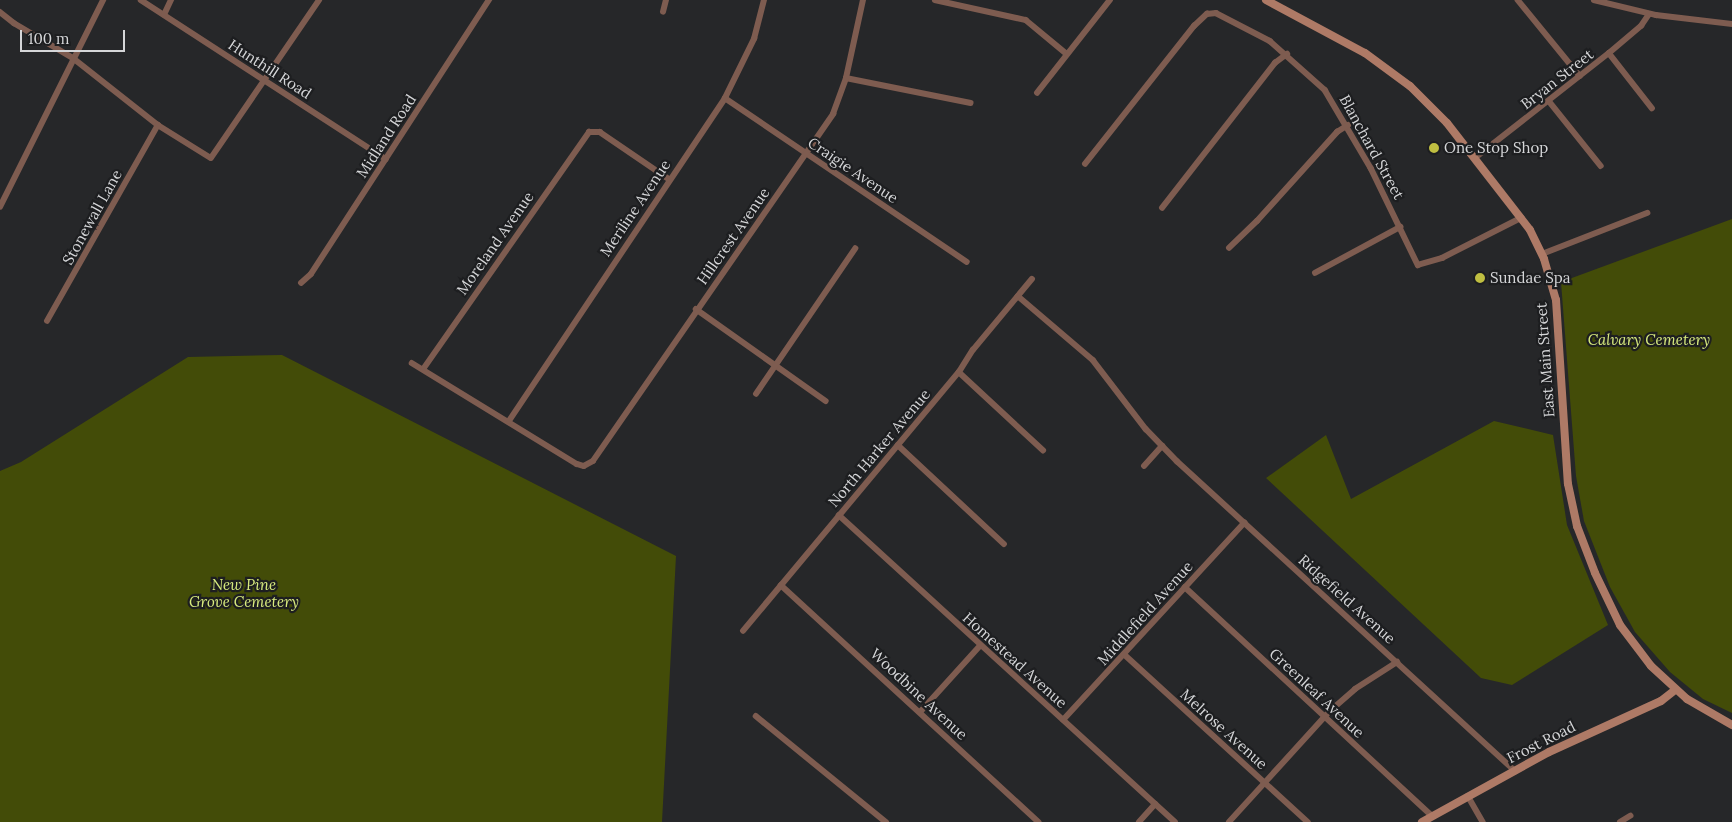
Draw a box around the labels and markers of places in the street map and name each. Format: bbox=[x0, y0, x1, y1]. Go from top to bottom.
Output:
place label: One Stop Shop bbox=[1444, 139, 1548, 157]
marker: One Stop Shop bbox=[1428, 142, 1440, 154]
place label: Sundae Spa bbox=[1490, 269, 1570, 287]
marker: Sundae Spa bbox=[1474, 272, 1486, 284]

